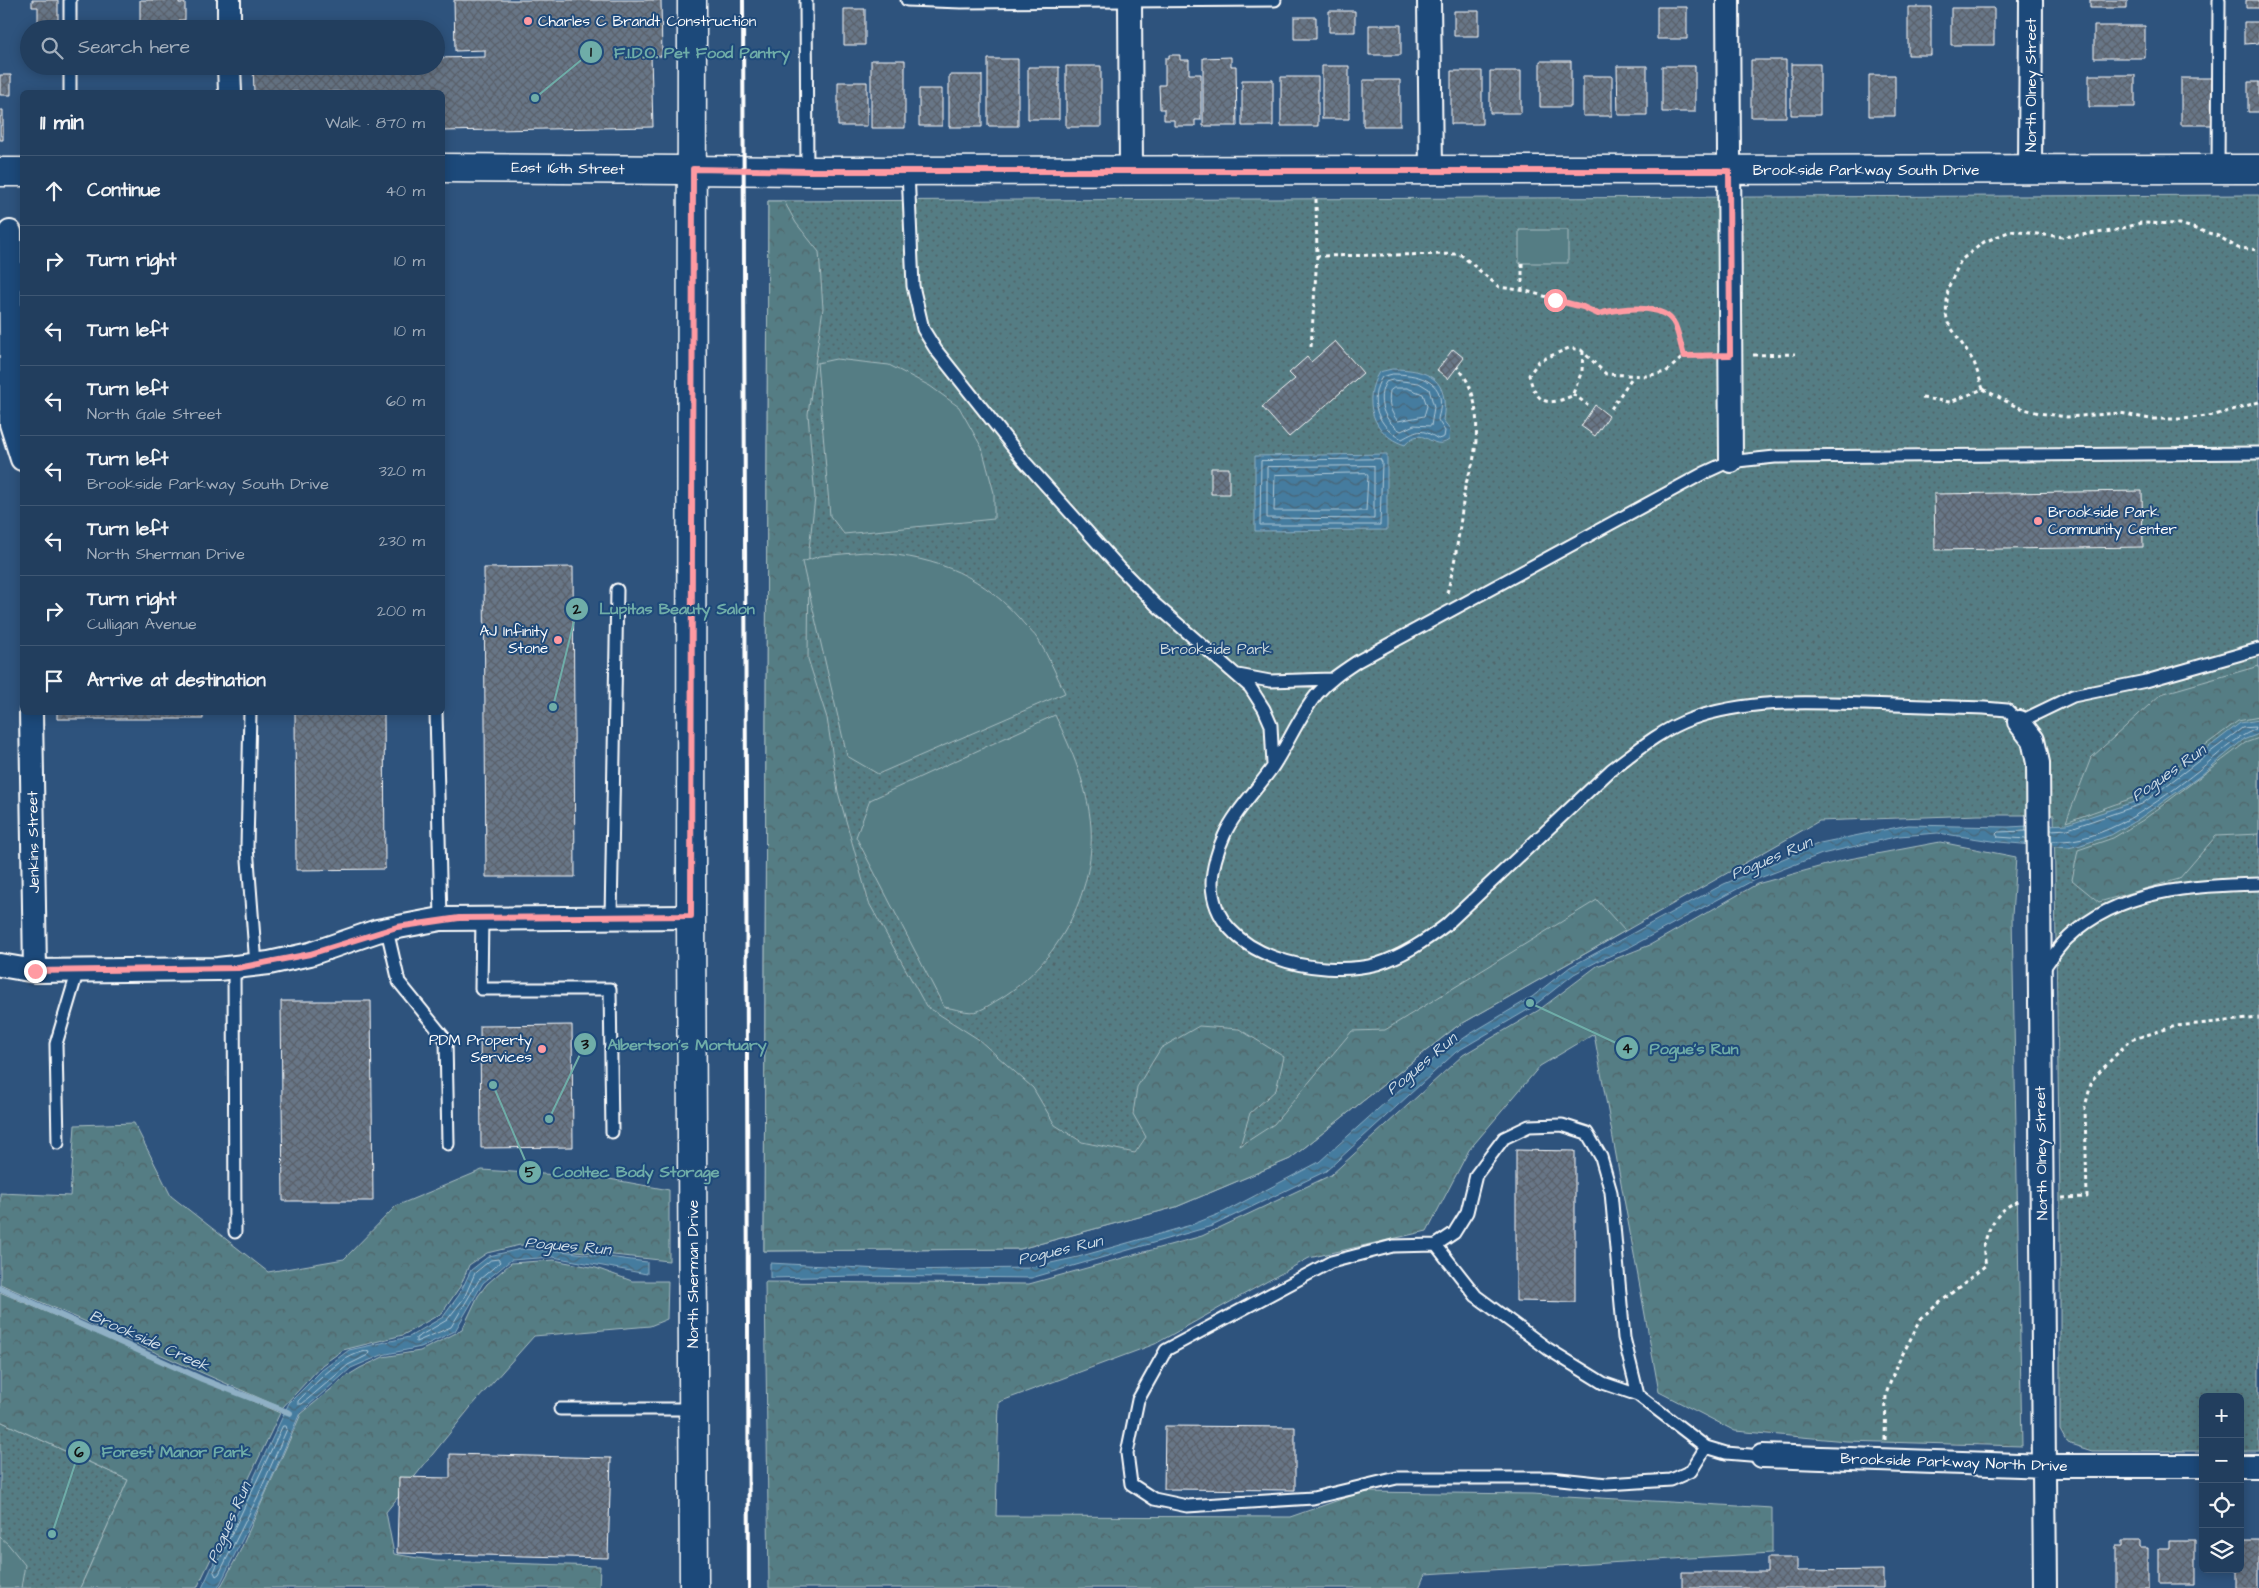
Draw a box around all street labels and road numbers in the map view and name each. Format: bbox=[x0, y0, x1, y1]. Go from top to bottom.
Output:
street label: North Olney Street bbox=[2021, 18, 2043, 152]
street label: East 16th Street bbox=[511, 157, 625, 180]
street label: Brookside Parkway South Drive bbox=[1753, 160, 1979, 182]
street label: Jenkins Street bbox=[22, 791, 45, 893]
street label: North Olney Street bbox=[2030, 1086, 2054, 1220]
street label: North Sherman Drive bbox=[683, 1200, 704, 1348]
street label: Brookside Parkway North Drive bbox=[1840, 1448, 2068, 1478]

